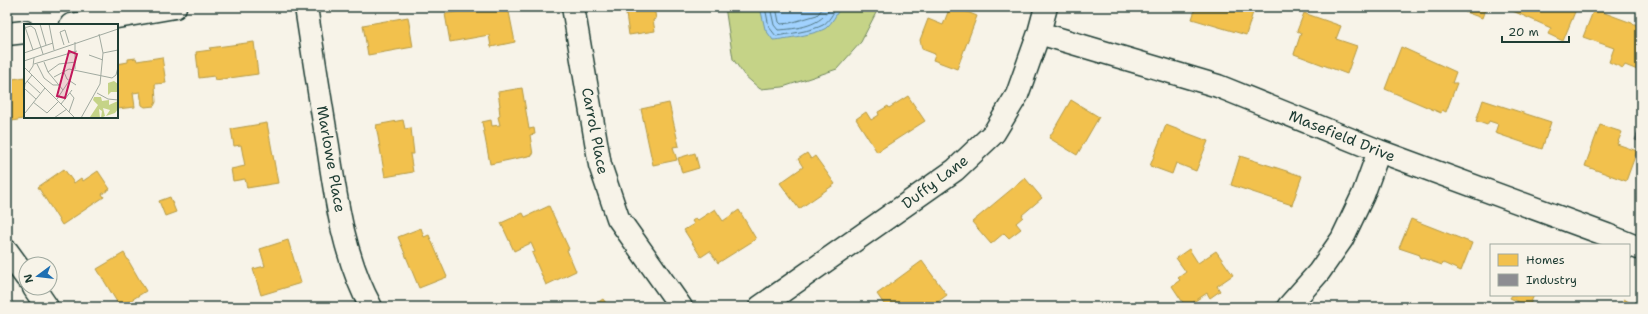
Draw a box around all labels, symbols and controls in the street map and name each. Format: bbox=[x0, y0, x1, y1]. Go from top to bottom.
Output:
scale bar bbox=[1502, 18, 1569, 44]
inset map bbox=[24, 24, 118, 118]
text: 20 m bbox=[1508, 24, 1539, 40]
street label: Carrol Place bbox=[577, 86, 613, 176]
street label: Marlowe Place bbox=[312, 104, 350, 214]
street label: Masefield Drive bbox=[1286, 106, 1398, 166]
street label: Duffy Lane bbox=[898, 150, 972, 214]
legend bbox=[1490, 244, 1630, 296]
text: Homes bbox=[1526, 252, 1565, 268]
north arrow bbox=[18, 256, 58, 296]
text: N bbox=[20, 272, 37, 285]
text: Industry bbox=[1526, 272, 1577, 288]

